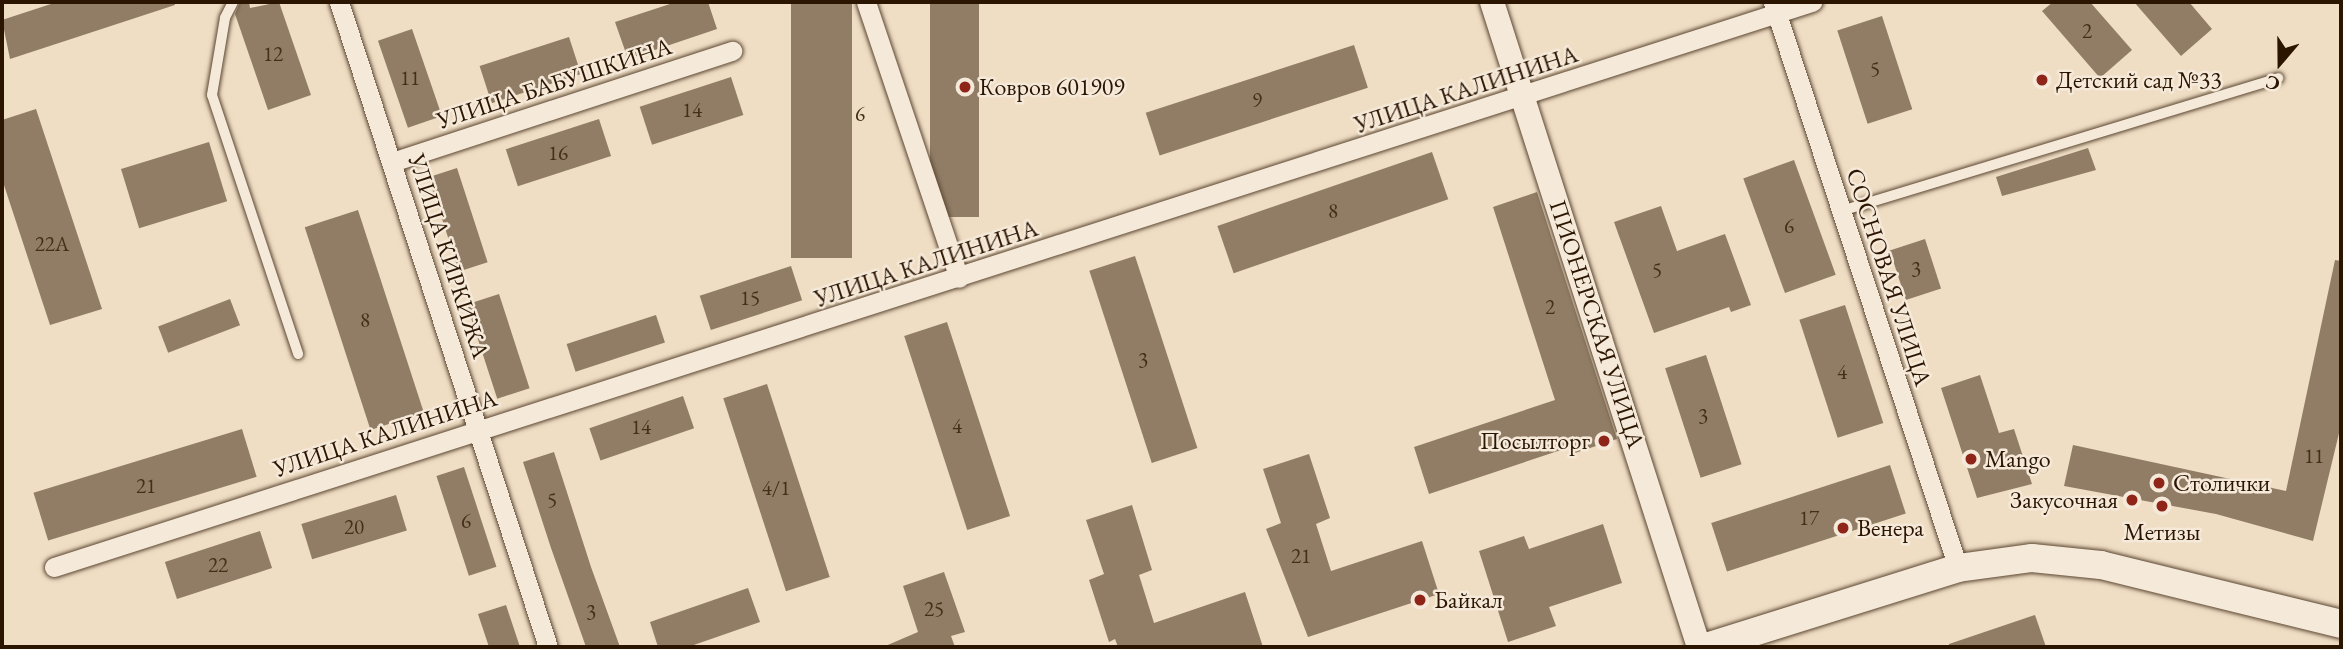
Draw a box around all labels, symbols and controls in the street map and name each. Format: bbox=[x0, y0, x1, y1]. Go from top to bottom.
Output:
house number: 2 bbox=[2082, 18, 2092, 44]
north arrow bbox=[2245, 28, 2315, 98]
street label: УЛИЦА БАБУШКИНА bbox=[433, 31, 675, 135]
street label: УЛИЦА КАЛИНИНА bbox=[1350, 39, 1582, 139]
house number: 12 bbox=[263, 41, 283, 67]
house number: 5 bbox=[1870, 56, 1880, 82]
house number: 11 bbox=[400, 65, 420, 91]
place label: Детский сад №33 bbox=[2056, 66, 2222, 94]
text: С bbox=[2262, 69, 2283, 97]
marker: Детский сад №33 bbox=[2034, 72, 2050, 88]
place label: Ковров 601909 bbox=[979, 73, 1125, 101]
marker: Ковров 601909 bbox=[957, 79, 973, 95]
house number: 9 bbox=[1252, 87, 1262, 113]
house number: 14 bbox=[682, 97, 702, 123]
house number: 6 bbox=[855, 101, 865, 127]
house number: 16 bbox=[548, 140, 568, 166]
street label: УЛИЦА КИРКИЖА bbox=[402, 150, 496, 362]
street label: СОСНОВАЯ УЛИЦА bbox=[1840, 165, 1938, 389]
street label: ПИОНЕРСКАЯ УЛИЦА bbox=[1543, 196, 1651, 452]
house number: 8 bbox=[1328, 198, 1338, 224]
street label: УЛИЦА КАЛИНИНА bbox=[810, 213, 1042, 313]
house number: 6 bbox=[1784, 213, 1794, 239]
house number: 22А bbox=[35, 231, 69, 257]
house number: 3 bbox=[1911, 256, 1921, 282]
house number: 5 bbox=[1652, 257, 1662, 283]
house number: 15 bbox=[740, 285, 760, 311]
house number: 2 bbox=[1545, 294, 1555, 320]
house number: 8 bbox=[360, 307, 370, 333]
house number: 3 bbox=[1138, 347, 1148, 373]
house number: 4 bbox=[1837, 359, 1847, 385]
street label: УЛИЦА КАЛИНИНА bbox=[269, 383, 501, 483]
house number: 3 bbox=[1698, 403, 1708, 429]
house number: 4 bbox=[952, 413, 962, 439]
house number: 14 bbox=[631, 414, 651, 440]
place label: Посылторг bbox=[1480, 427, 1590, 455]
marker: Посылторг bbox=[1596, 433, 1612, 449]
house number: 11 bbox=[2304, 443, 2324, 469]
place label: Mango bbox=[1985, 445, 2051, 473]
marker: Mango bbox=[1963, 451, 1979, 467]
place label: Столички bbox=[2173, 469, 2270, 497]
house number: 21 bbox=[136, 473, 156, 499]
house number: 4/1 bbox=[762, 475, 790, 501]
marker: Столички bbox=[2151, 475, 2167, 491]
place label: Закусочная bbox=[2010, 486, 2118, 514]
house number: 5 bbox=[547, 487, 557, 513]
marker: Закусочная bbox=[2124, 492, 2140, 508]
marker: Метизы bbox=[2154, 498, 2170, 514]
house number: 17 bbox=[1799, 505, 1819, 531]
house number: 6 bbox=[461, 508, 471, 534]
house number: 20 bbox=[344, 514, 364, 540]
place label: Венера bbox=[1857, 514, 1924, 542]
place label: Метизы bbox=[2124, 518, 2200, 546]
marker: Венера bbox=[1835, 520, 1851, 536]
house number: 21 bbox=[1291, 543, 1311, 569]
house number: 22 bbox=[208, 552, 228, 578]
place label: Байкал bbox=[1434, 586, 1503, 614]
marker: Байкал bbox=[1412, 592, 1428, 608]
house number: 25 bbox=[924, 596, 944, 622]
house number: 3 bbox=[586, 599, 596, 625]

